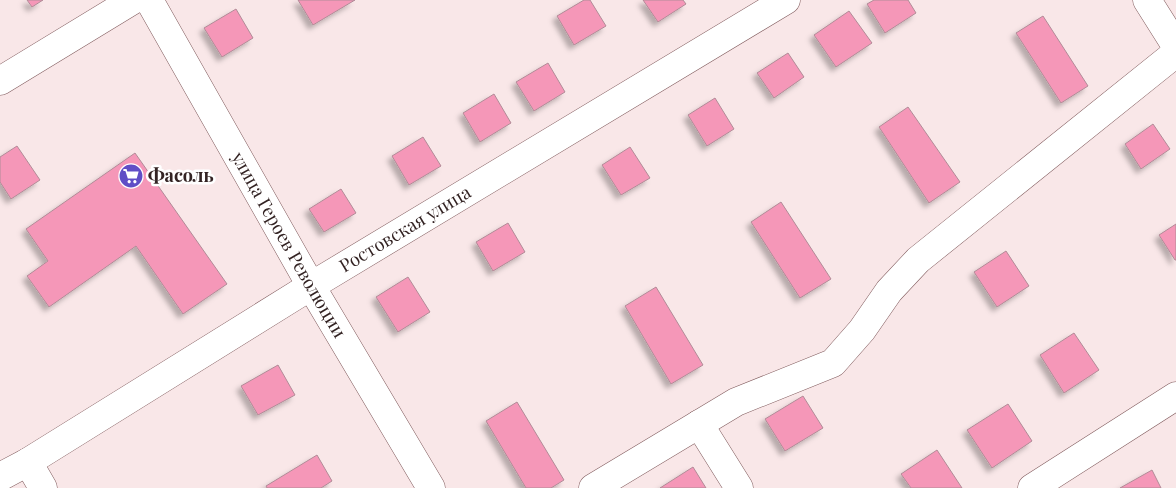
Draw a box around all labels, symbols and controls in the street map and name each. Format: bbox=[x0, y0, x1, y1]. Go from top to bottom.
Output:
street label: улица Героев Революции bbox=[226, 147, 352, 342]
supermarket icon: Фасоль bbox=[118, 163, 144, 189]
place label: Фасоль bbox=[148, 163, 214, 187]
street label: Ростовская улица bbox=[334, 180, 475, 277]

